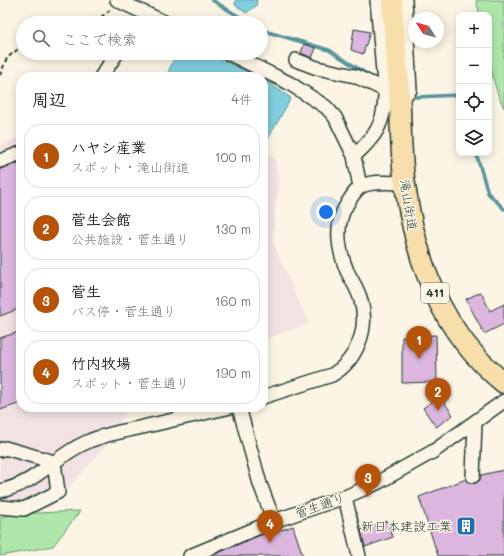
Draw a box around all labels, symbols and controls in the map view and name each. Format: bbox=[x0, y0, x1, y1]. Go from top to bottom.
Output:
north arrow bbox=[408, 12, 444, 48]
map controls bbox=[456, 12, 492, 156]
button: + bbox=[456, 12, 492, 48]
search box bbox=[16, 16, 268, 60]
icon: search bbox=[30, 27, 52, 49]
text: ここで検索 bbox=[62, 29, 137, 49]
button: − bbox=[456, 48, 492, 84]
button: locate bbox=[456, 84, 492, 120]
text: 周辺 bbox=[32, 88, 66, 110]
text: 4件 bbox=[231, 90, 252, 107]
button: layers bbox=[456, 120, 492, 156]
text: ハヤシ産業 bbox=[71, 137, 146, 157]
text: 1 bbox=[43, 148, 49, 165]
text: 100 m bbox=[215, 148, 251, 165]
text: スポット · 滝山街道 bbox=[71, 158, 189, 175]
street label: 滝山街道 bbox=[397, 178, 422, 232]
your location bbox=[316, 202, 336, 222]
text: 菅生会館 bbox=[71, 209, 131, 229]
text: 2 bbox=[42, 220, 50, 237]
text: 130 m bbox=[215, 220, 251, 237]
text: 公共施設 · 菅生通り bbox=[71, 230, 189, 247]
text: 菅生 bbox=[71, 281, 101, 301]
road number: 411 bbox=[421, 283, 449, 303]
text: 3 bbox=[42, 292, 50, 309]
text: 160 m bbox=[215, 292, 251, 309]
text: バス停 · 菅生通り bbox=[71, 302, 176, 319]
pin: 1 bbox=[406, 326, 432, 359]
text: 竹内牧場 bbox=[71, 353, 131, 373]
text: 4 bbox=[42, 364, 50, 381]
text: 190 m bbox=[215, 364, 251, 381]
text: スポット · 菅生通り bbox=[71, 374, 189, 391]
pin: 2 bbox=[425, 378, 451, 411]
pin: 3 bbox=[355, 464, 381, 497]
street label: 菅生通り bbox=[292, 488, 347, 521]
pin: 4 bbox=[257, 510, 283, 543]
building icon: 新日本建設工業 bbox=[455, 515, 477, 537]
place label: 新日本建設工業 bbox=[361, 517, 452, 534]

